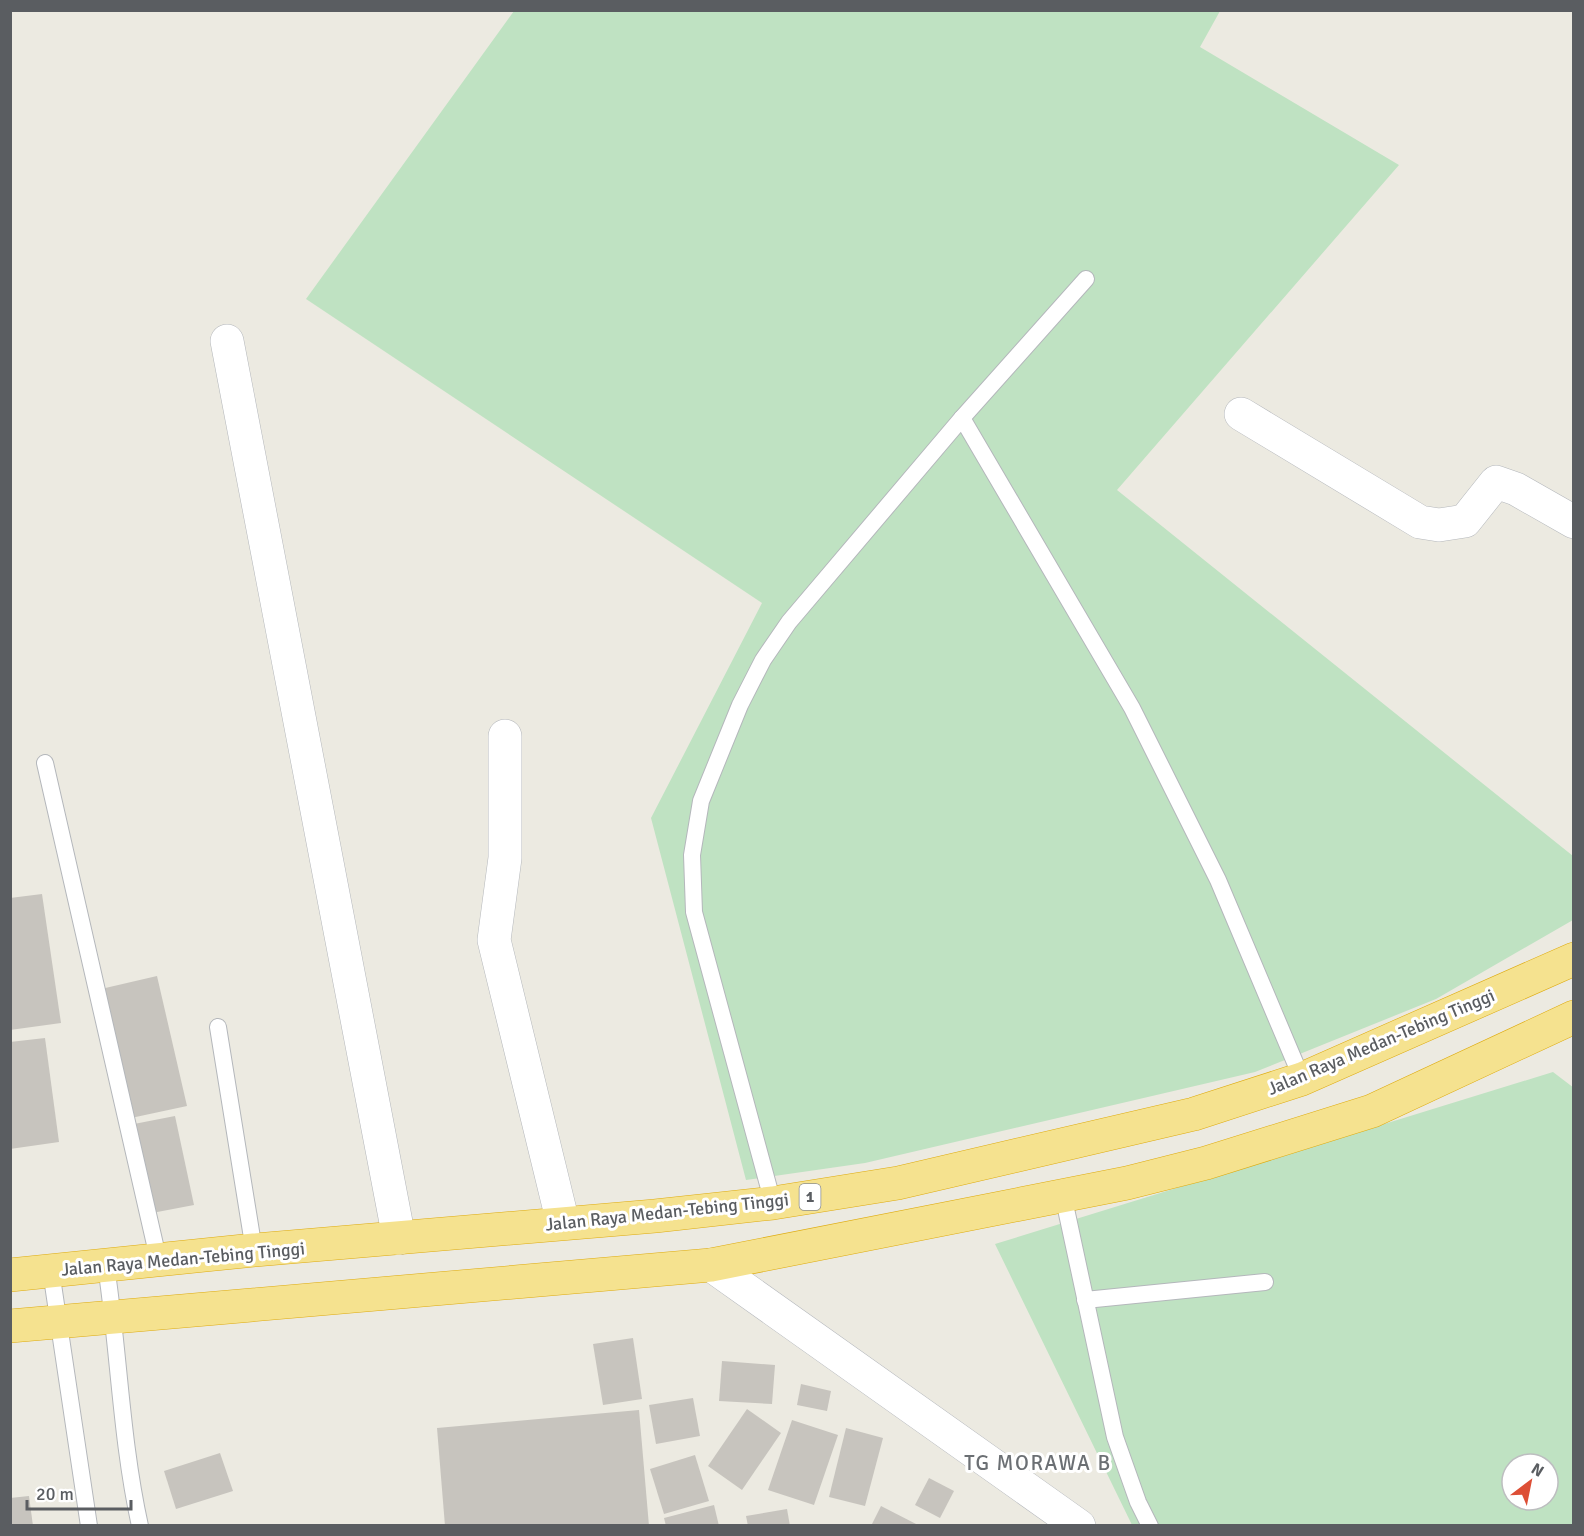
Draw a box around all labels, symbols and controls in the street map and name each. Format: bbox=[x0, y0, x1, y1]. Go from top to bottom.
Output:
street label: Jalan Raya Medan-Tebing Tinggi bbox=[1264, 984, 1498, 1100]
road number: 1 bbox=[800, 1184, 820, 1210]
street label: Jalan Raya Medan-Tebing Tinggi bbox=[544, 1188, 790, 1236]
street label: Jalan Raya Medan-Tebing Tinggi bbox=[60, 1237, 306, 1281]
district label: TG MORAWA B bbox=[964, 1450, 1112, 1476]
north arrow bbox=[1500, 1452, 1560, 1512]
text: N bbox=[1527, 1459, 1547, 1482]
scale bar bbox=[27, 1473, 130, 1511]
text: 20 m bbox=[36, 1483, 74, 1505]

